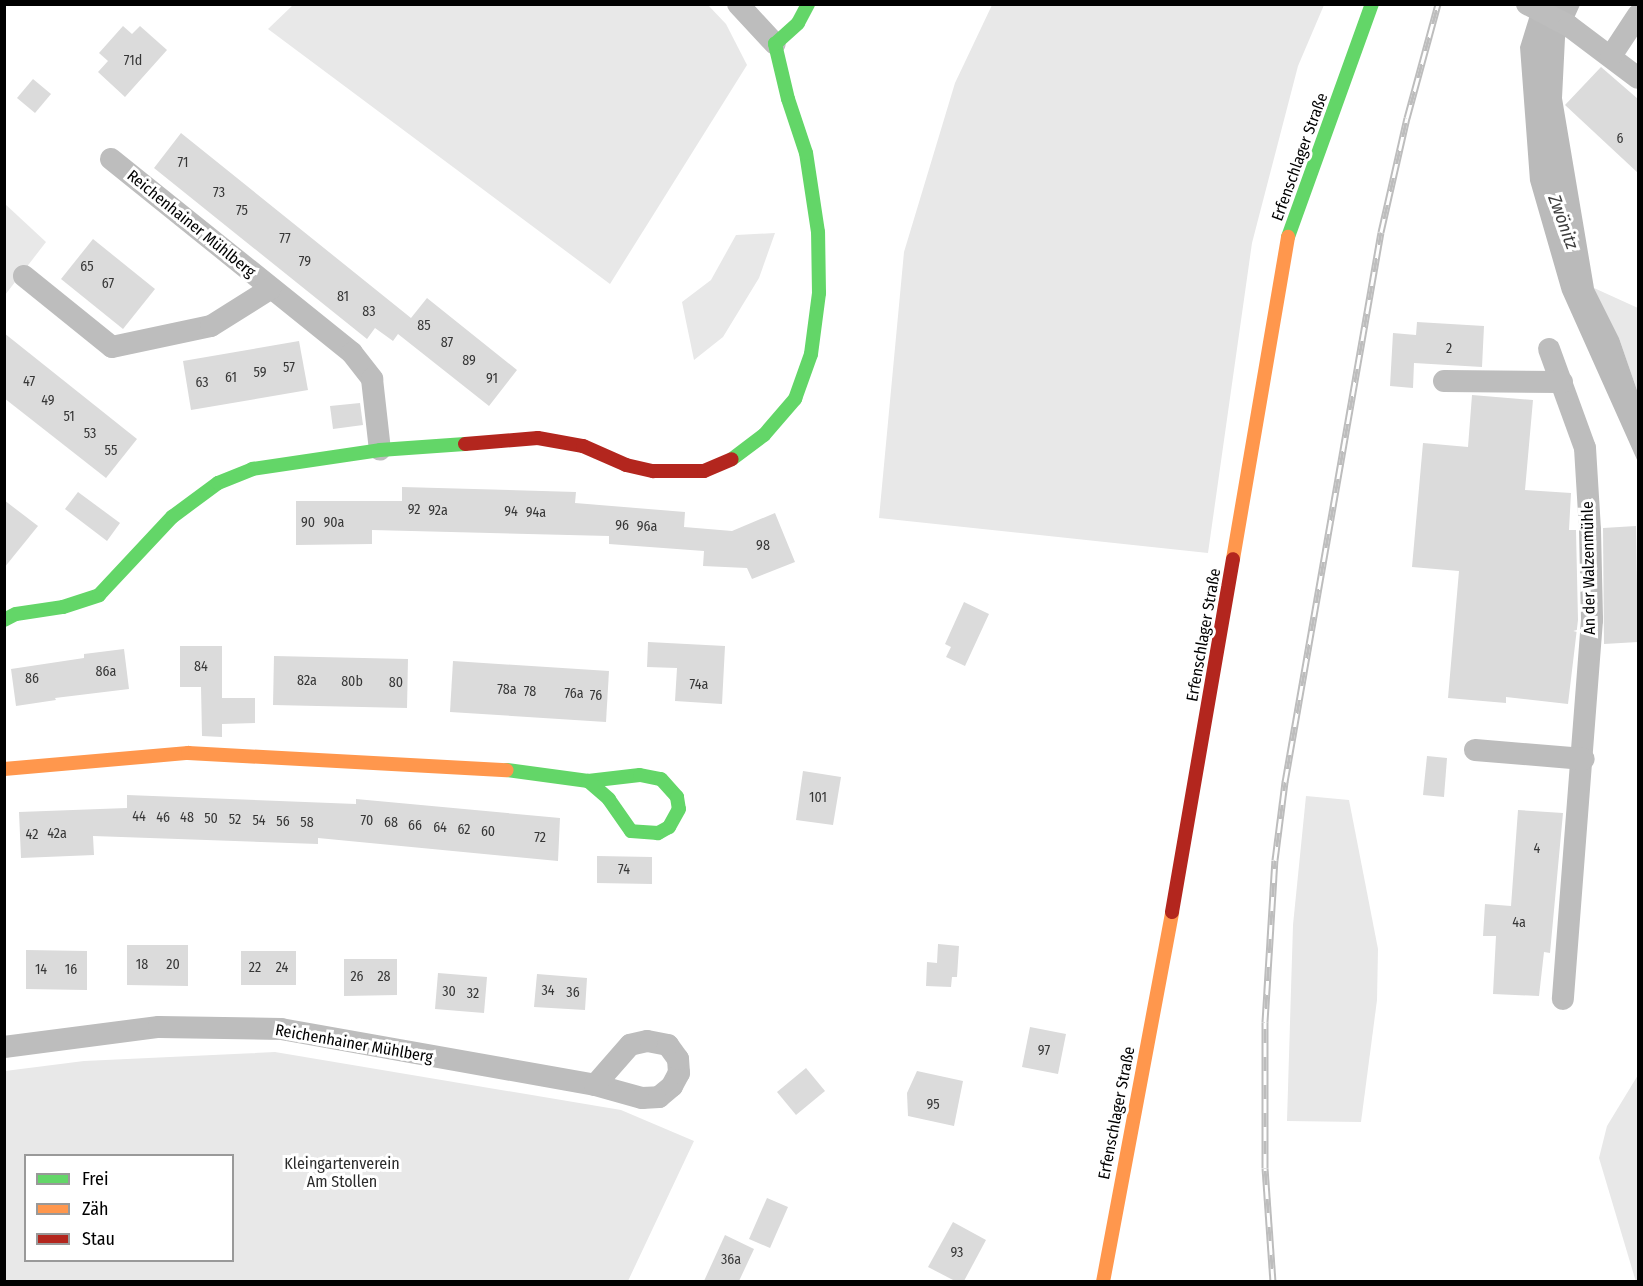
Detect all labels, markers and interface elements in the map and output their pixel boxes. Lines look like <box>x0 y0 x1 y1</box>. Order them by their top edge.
house number: 71d <box>124 53 142 69</box>
street label: Erfenschlager Straße <box>1268 90 1332 224</box>
house number: 6 <box>1617 131 1623 147</box>
house number: 71 <box>178 155 188 171</box>
street label: Reichenhainer Mühlberg <box>123 166 259 282</box>
house number: 73 <box>213 185 225 201</box>
water label: Zwönitz <box>1543 192 1583 252</box>
house number: 75 <box>236 203 248 219</box>
house number: 77 <box>279 231 291 247</box>
house number: 79 <box>299 254 311 270</box>
house number: 65 <box>80 259 94 275</box>
house number: 67 <box>102 276 114 292</box>
house number: 81 <box>337 289 349 305</box>
house number: 83 <box>362 304 376 320</box>
house number: 85 <box>417 318 431 334</box>
house number: 87 <box>441 335 453 351</box>
house number: 2 <box>1446 341 1452 357</box>
house number: 89 <box>462 353 476 369</box>
house number: 57 <box>283 360 295 376</box>
house number: 59 <box>253 365 267 381</box>
house number: 61 <box>225 370 237 386</box>
house number: 91 <box>486 371 498 387</box>
house number: 47 <box>23 374 35 390</box>
house number: 63 <box>195 375 209 391</box>
house number: 49 <box>41 393 55 409</box>
house number: 51 <box>63 409 75 425</box>
house number: 53 <box>84 426 96 442</box>
house number: 55 <box>105 443 117 459</box>
street label: An der Walzenmühle <box>1578 501 1600 635</box>
house number: 92 <box>408 502 420 518</box>
house number: 92a <box>428 503 448 519</box>
house number: 94 <box>504 504 518 520</box>
house number: 94a <box>526 505 546 521</box>
house number: 90 <box>301 515 315 531</box>
house number: 90a <box>324 515 344 531</box>
house number: 96 <box>615 518 629 534</box>
house number: 96a <box>637 519 657 535</box>
house number: 98 <box>756 538 770 554</box>
street label: Erfenschlager Straße <box>1183 567 1225 703</box>
house number: 84 <box>194 659 208 675</box>
house number: 86a <box>96 664 116 680</box>
house number: 86 <box>25 671 39 687</box>
house number: 82a <box>297 673 317 689</box>
house number: 80b <box>341 674 363 690</box>
house number: 80 <box>389 675 403 691</box>
house number: 74a <box>690 677 708 693</box>
house number: 78a <box>497 682 517 698</box>
house number: 78 <box>524 684 536 700</box>
house number: 76a <box>564 686 584 702</box>
house number: 76 <box>590 688 602 704</box>
house number: 101 <box>809 790 827 806</box>
house number: 44 <box>132 809 146 825</box>
house number: 46 <box>156 810 170 826</box>
house number: 48 <box>180 810 194 826</box>
house number: 50 <box>204 811 218 827</box>
house number: 52 <box>229 812 241 828</box>
house number: 54 <box>252 813 266 829</box>
house number: 70 <box>361 813 373 829</box>
house number: 56 <box>276 814 290 830</box>
house number: 58 <box>300 815 314 831</box>
house number: 68 <box>384 815 398 831</box>
house number: 66 <box>408 818 422 834</box>
house number: 64 <box>433 820 447 836</box>
house number: 62 <box>458 822 470 838</box>
house number: 60 <box>481 824 495 840</box>
house number: 42a <box>47 826 67 842</box>
house number: 42 <box>26 827 38 843</box>
house number: 72 <box>534 830 546 846</box>
house number: 4 <box>1534 841 1540 857</box>
house number: 74 <box>618 862 630 878</box>
house number: 4a <box>1512 915 1526 931</box>
house number: 18 <box>136 957 148 973</box>
house number: 20 <box>166 957 180 973</box>
house number: 22 <box>249 960 261 976</box>
house number: 24 <box>276 960 288 976</box>
house number: 14 <box>35 962 47 978</box>
house number: 16 <box>65 962 77 978</box>
house number: 26 <box>350 969 364 985</box>
house number: 28 <box>377 969 391 985</box>
house number: 34 <box>541 983 555 999</box>
house number: 30 <box>442 984 456 1000</box>
house number: 36 <box>566 985 580 1001</box>
house number: 32 <box>467 986 479 1002</box>
street label: Reichenhainer Mühlberg <box>274 1021 434 1067</box>
house number: 97 <box>1038 1043 1050 1059</box>
street label: Erfenschlager Straße <box>1095 1045 1139 1181</box>
house number: 95 <box>926 1097 940 1113</box>
legend <box>24 1154 234 1262</box>
park label: Kleingartenverein Am Stollen <box>284 1154 400 1192</box>
text: Frei <box>82 1168 108 1190</box>
text: Zäh <box>82 1198 109 1220</box>
text: Stau <box>82 1228 115 1250</box>
house number: 93 <box>951 1245 963 1261</box>
house number: 36a <box>721 1252 741 1268</box>

